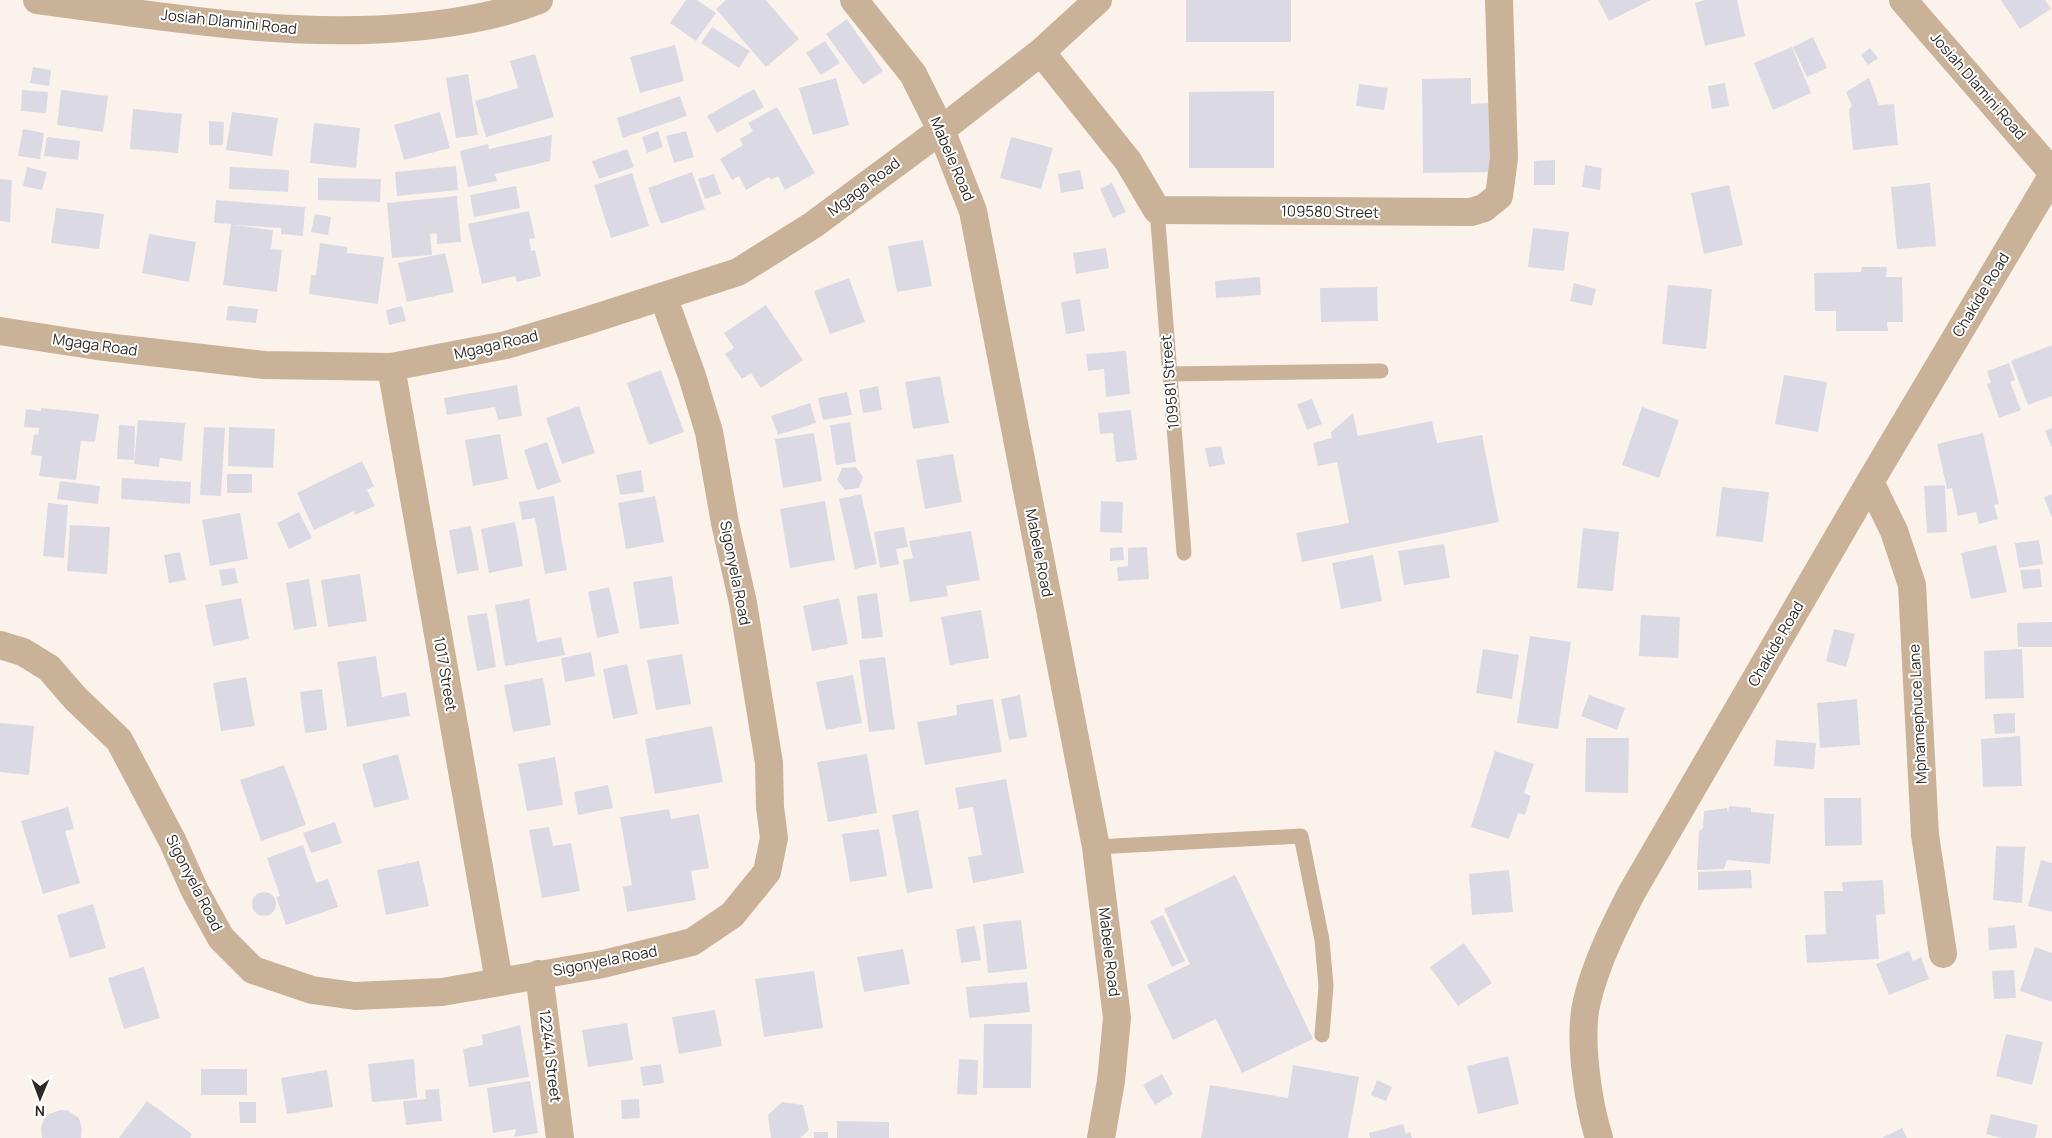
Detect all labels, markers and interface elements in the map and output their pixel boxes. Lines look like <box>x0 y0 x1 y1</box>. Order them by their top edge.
street label: Josiah Dlamini Road <box>160 4 298 39</box>
street label: Josiah Dlamini Road <box>1926 27 2031 144</box>
street label: Mabele Road <box>925 114 980 204</box>
street label: Mgaga Road <box>823 152 904 221</box>
street label: 109580 Street <box>1281 200 1379 223</box>
street label: Chakide Road <box>1947 249 2014 341</box>
street label: Mgaga Road <box>452 325 540 364</box>
street label: Mgaga Road <box>51 328 139 361</box>
street label: 109581 Street <box>1155 334 1184 430</box>
street label: Mabele Road <box>1021 507 1058 599</box>
street label: Sigonyela Road <box>715 519 756 627</box>
street label: Chakide Road <box>1743 597 1808 690</box>
street label: 1017 Street <box>429 635 462 713</box>
street label: Mphamephuce Lane <box>1903 643 1932 785</box>
street label: Sigonyela Road <box>161 831 228 935</box>
street label: Mabele Road <box>1094 906 1125 998</box>
street label: Sigonyela Road <box>551 940 659 981</box>
street label: 122441 Street <box>534 1008 567 1104</box>
north arrow <box>15 1073 65 1123</box>
text: N <box>35 1102 45 1121</box>

